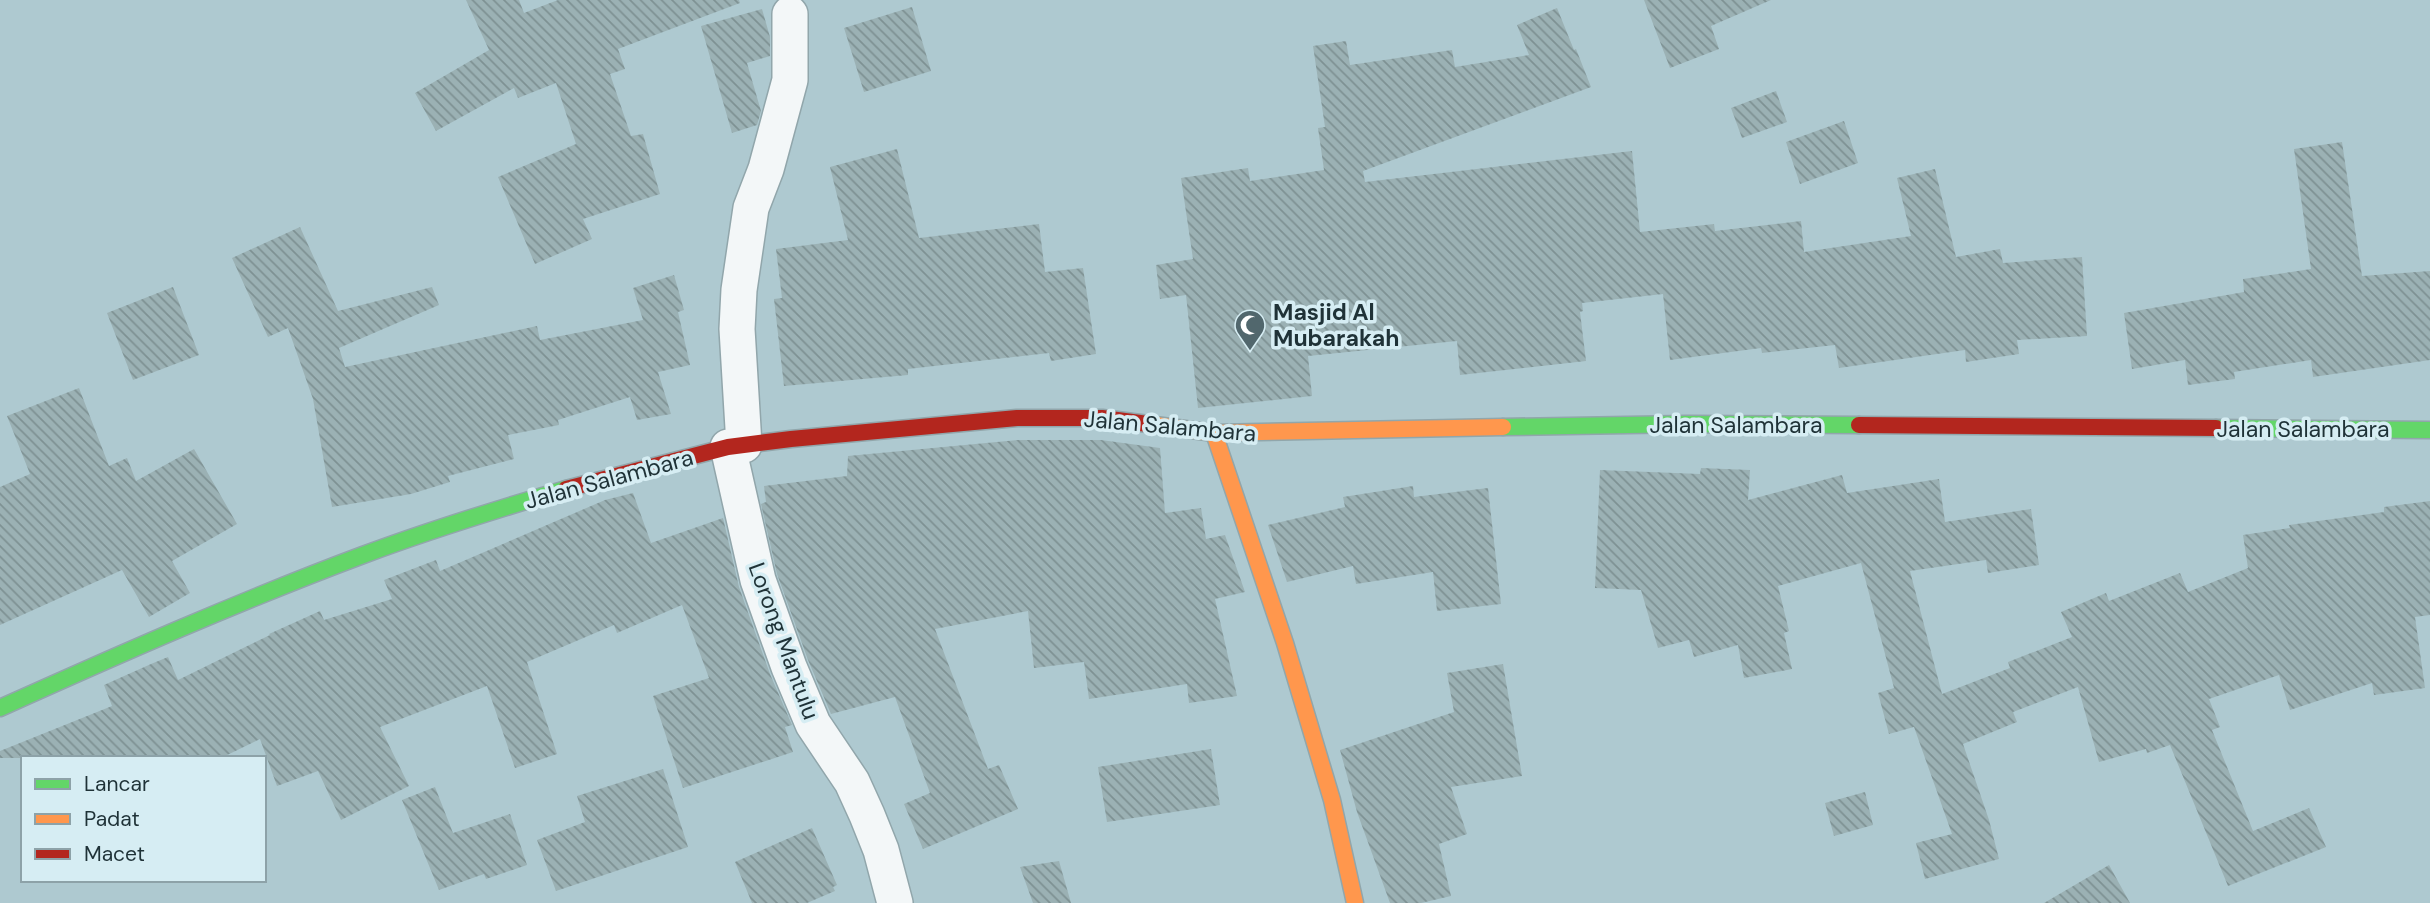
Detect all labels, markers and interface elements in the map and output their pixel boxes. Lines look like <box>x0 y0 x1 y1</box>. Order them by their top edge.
place label: Masjid Al Mubarakah <box>1273 297 1400 353</box>
mosque icon: Masjid Al Mubarakah <box>1233 308 1267 352</box>
street label: Jalan Salambara <box>1083 404 1257 448</box>
street label: Jalan Salambara <box>1650 410 1822 440</box>
street label: Jalan Salambara <box>2217 414 2389 444</box>
street label: Jalan Salambara <box>522 442 696 516</box>
street label: Lorong Mantulu <box>742 558 826 724</box>
legend <box>21 756 266 882</box>
text: Lancar <box>84 770 150 798</box>
text: Padat <box>84 805 140 833</box>
text: Macet <box>84 840 145 868</box>

